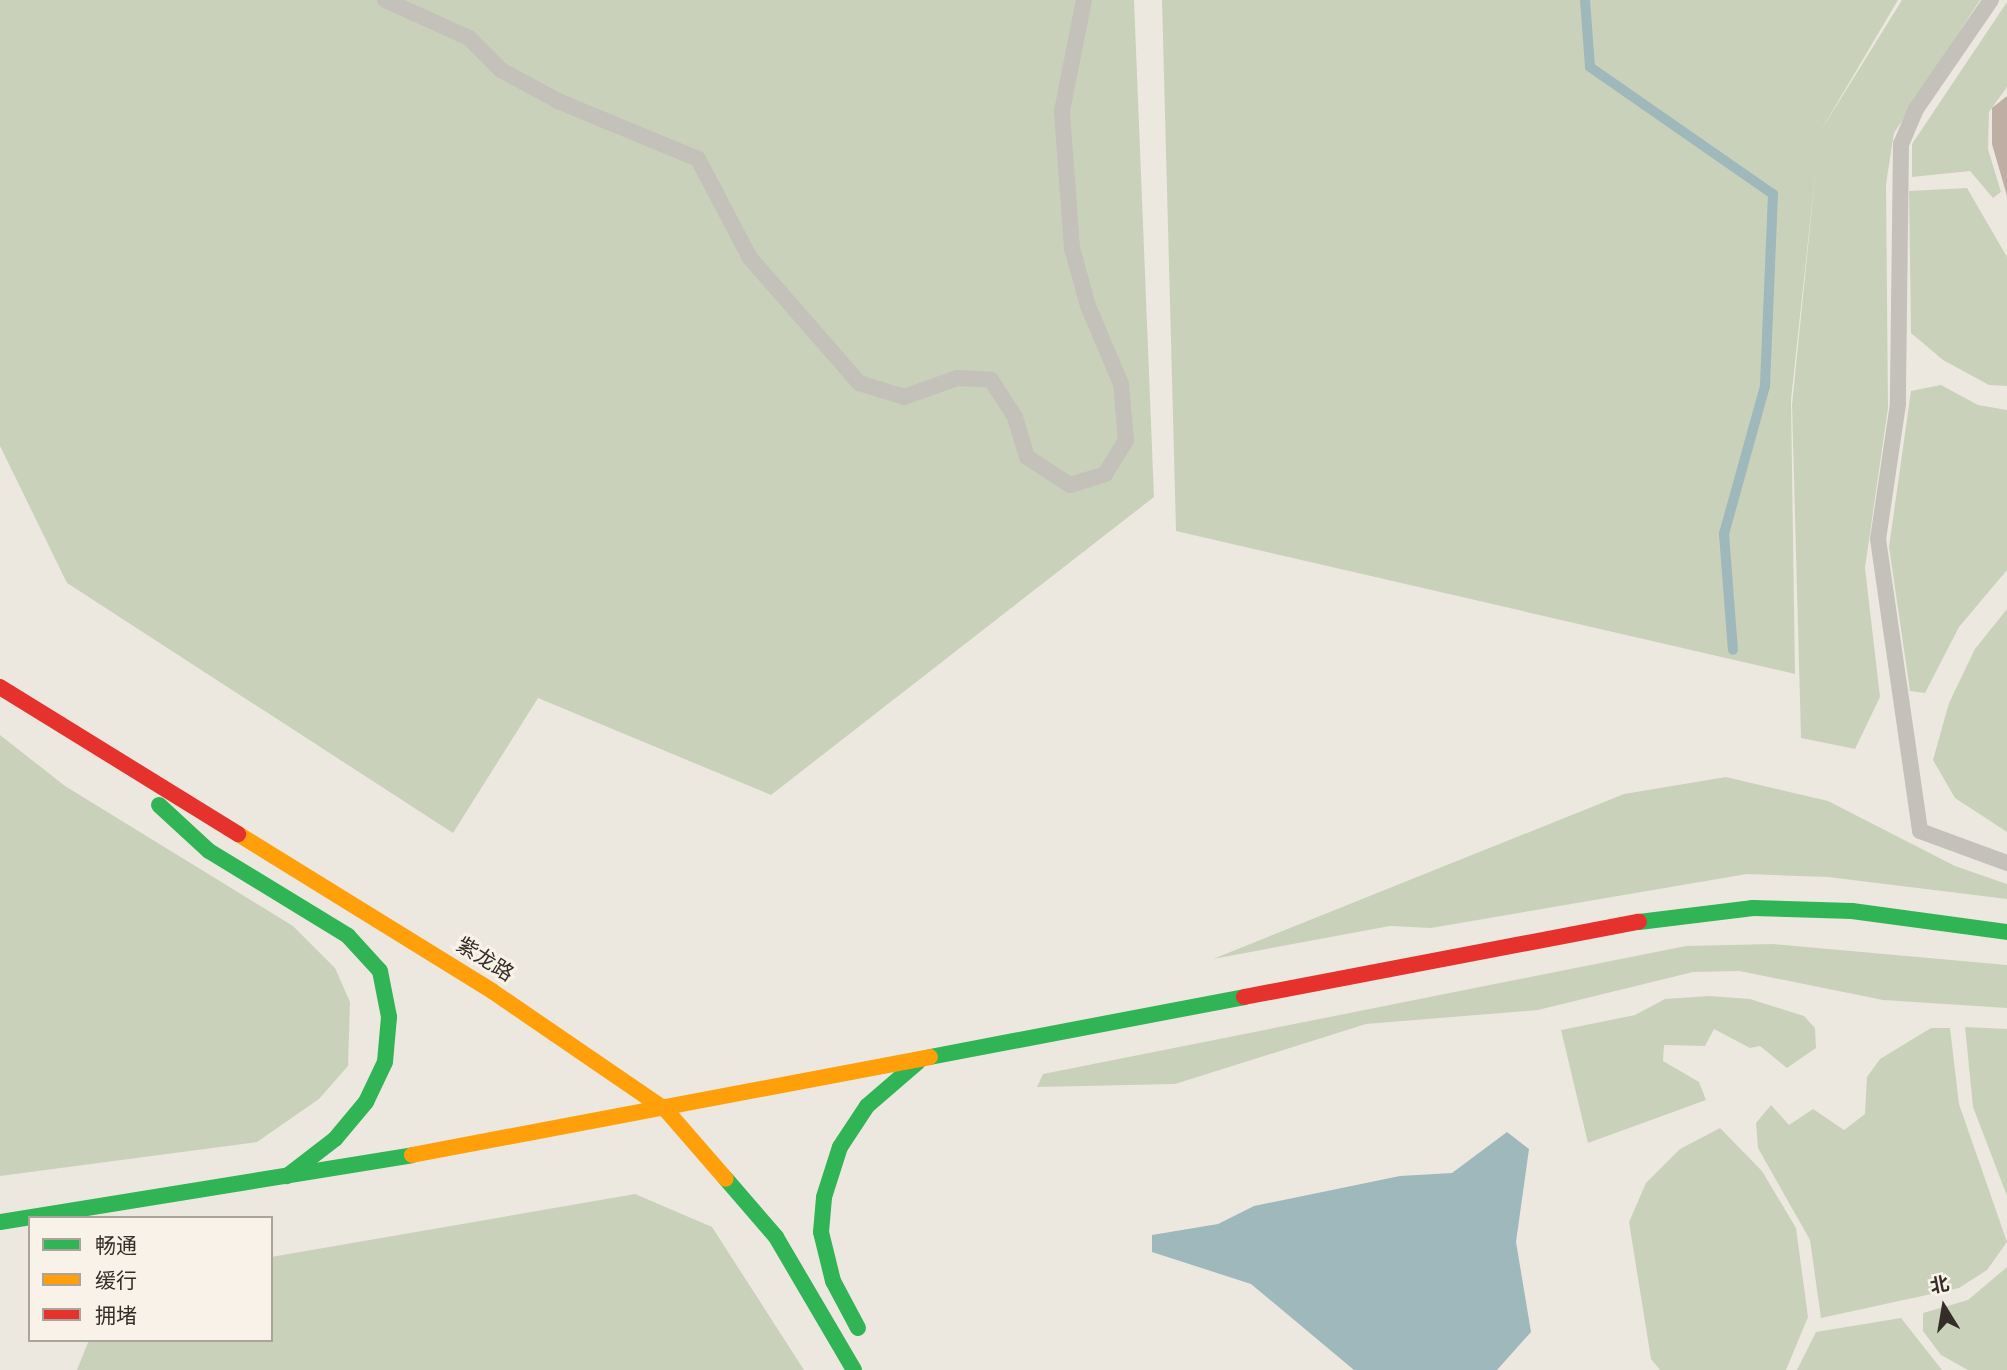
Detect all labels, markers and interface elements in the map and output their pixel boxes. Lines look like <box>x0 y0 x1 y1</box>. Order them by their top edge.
street label: 紫龙路 <box>451 934 517 988</box>
legend <box>28 1216 273 1342</box>
text: 畅通 <box>95 1234 137 1261</box>
text: 缓行 <box>95 1269 137 1296</box>
north arrow <box>1909 1272 1979 1342</box>
text: 北 <box>1928 1273 1952 1300</box>
text: 拥堵 <box>95 1304 137 1331</box>

